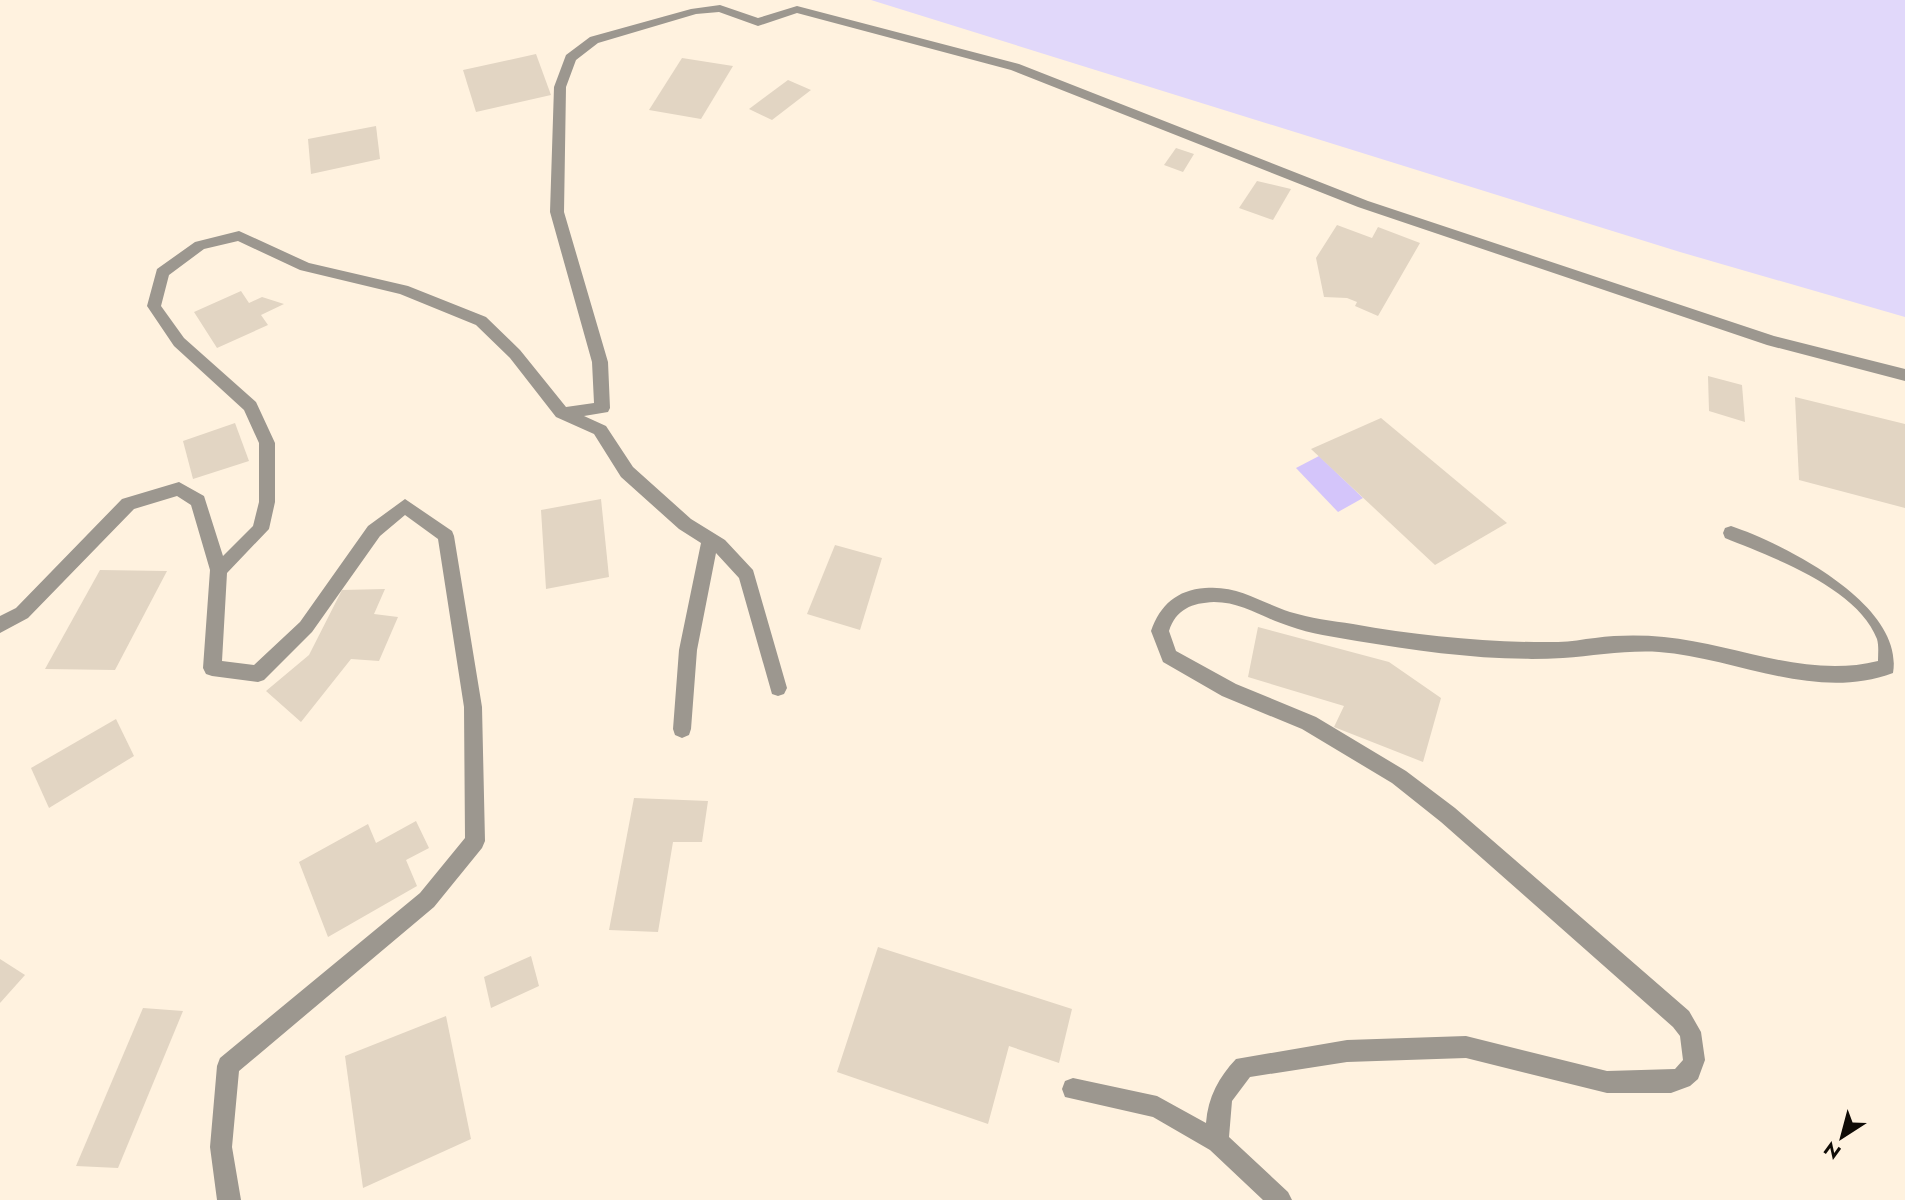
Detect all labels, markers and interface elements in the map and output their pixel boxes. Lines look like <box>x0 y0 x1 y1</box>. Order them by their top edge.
north arrow <box>1807 1102 1877 1172</box>
text: N <box>1818 1135 1846 1166</box>

